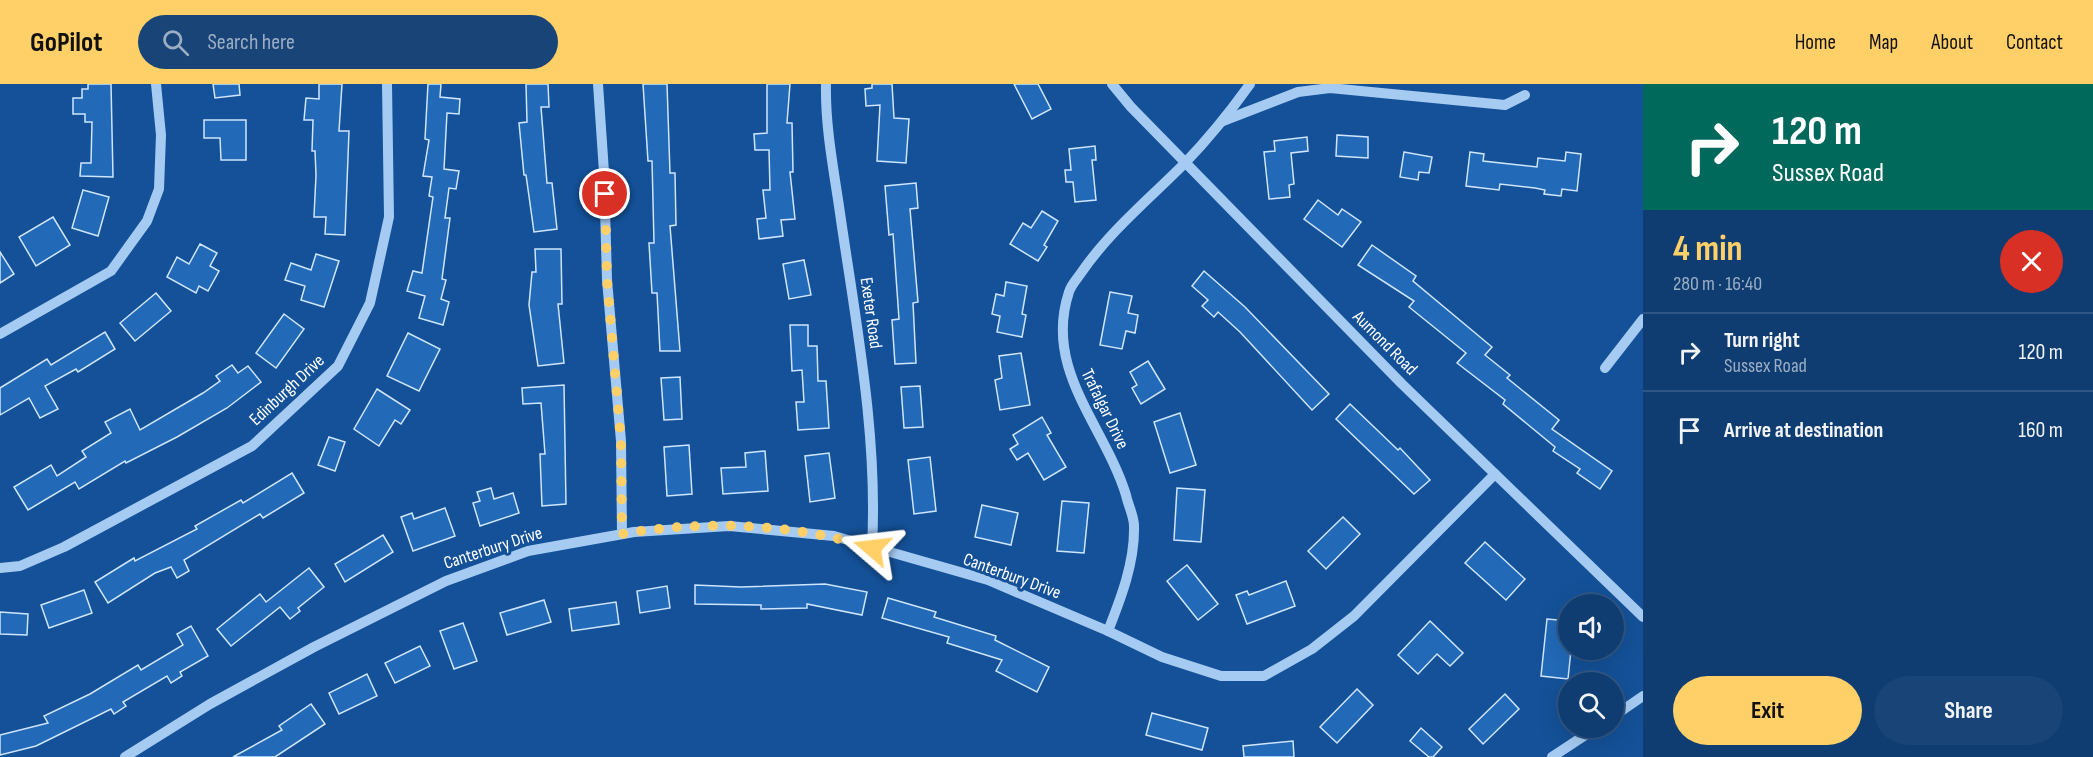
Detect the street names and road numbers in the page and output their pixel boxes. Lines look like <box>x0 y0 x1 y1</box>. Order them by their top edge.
street label: Exeter Road <box>856 276 886 350</box>
street label: Aumond Road <box>1348 306 1422 380</box>
street label: Edinburgh Drive <box>245 350 329 430</box>
street label: Trafalgar Drive <box>1077 366 1133 452</box>
street label: Canterbury Drive <box>441 522 545 574</box>
street label: Canterbury Drive <box>960 549 1064 603</box>

